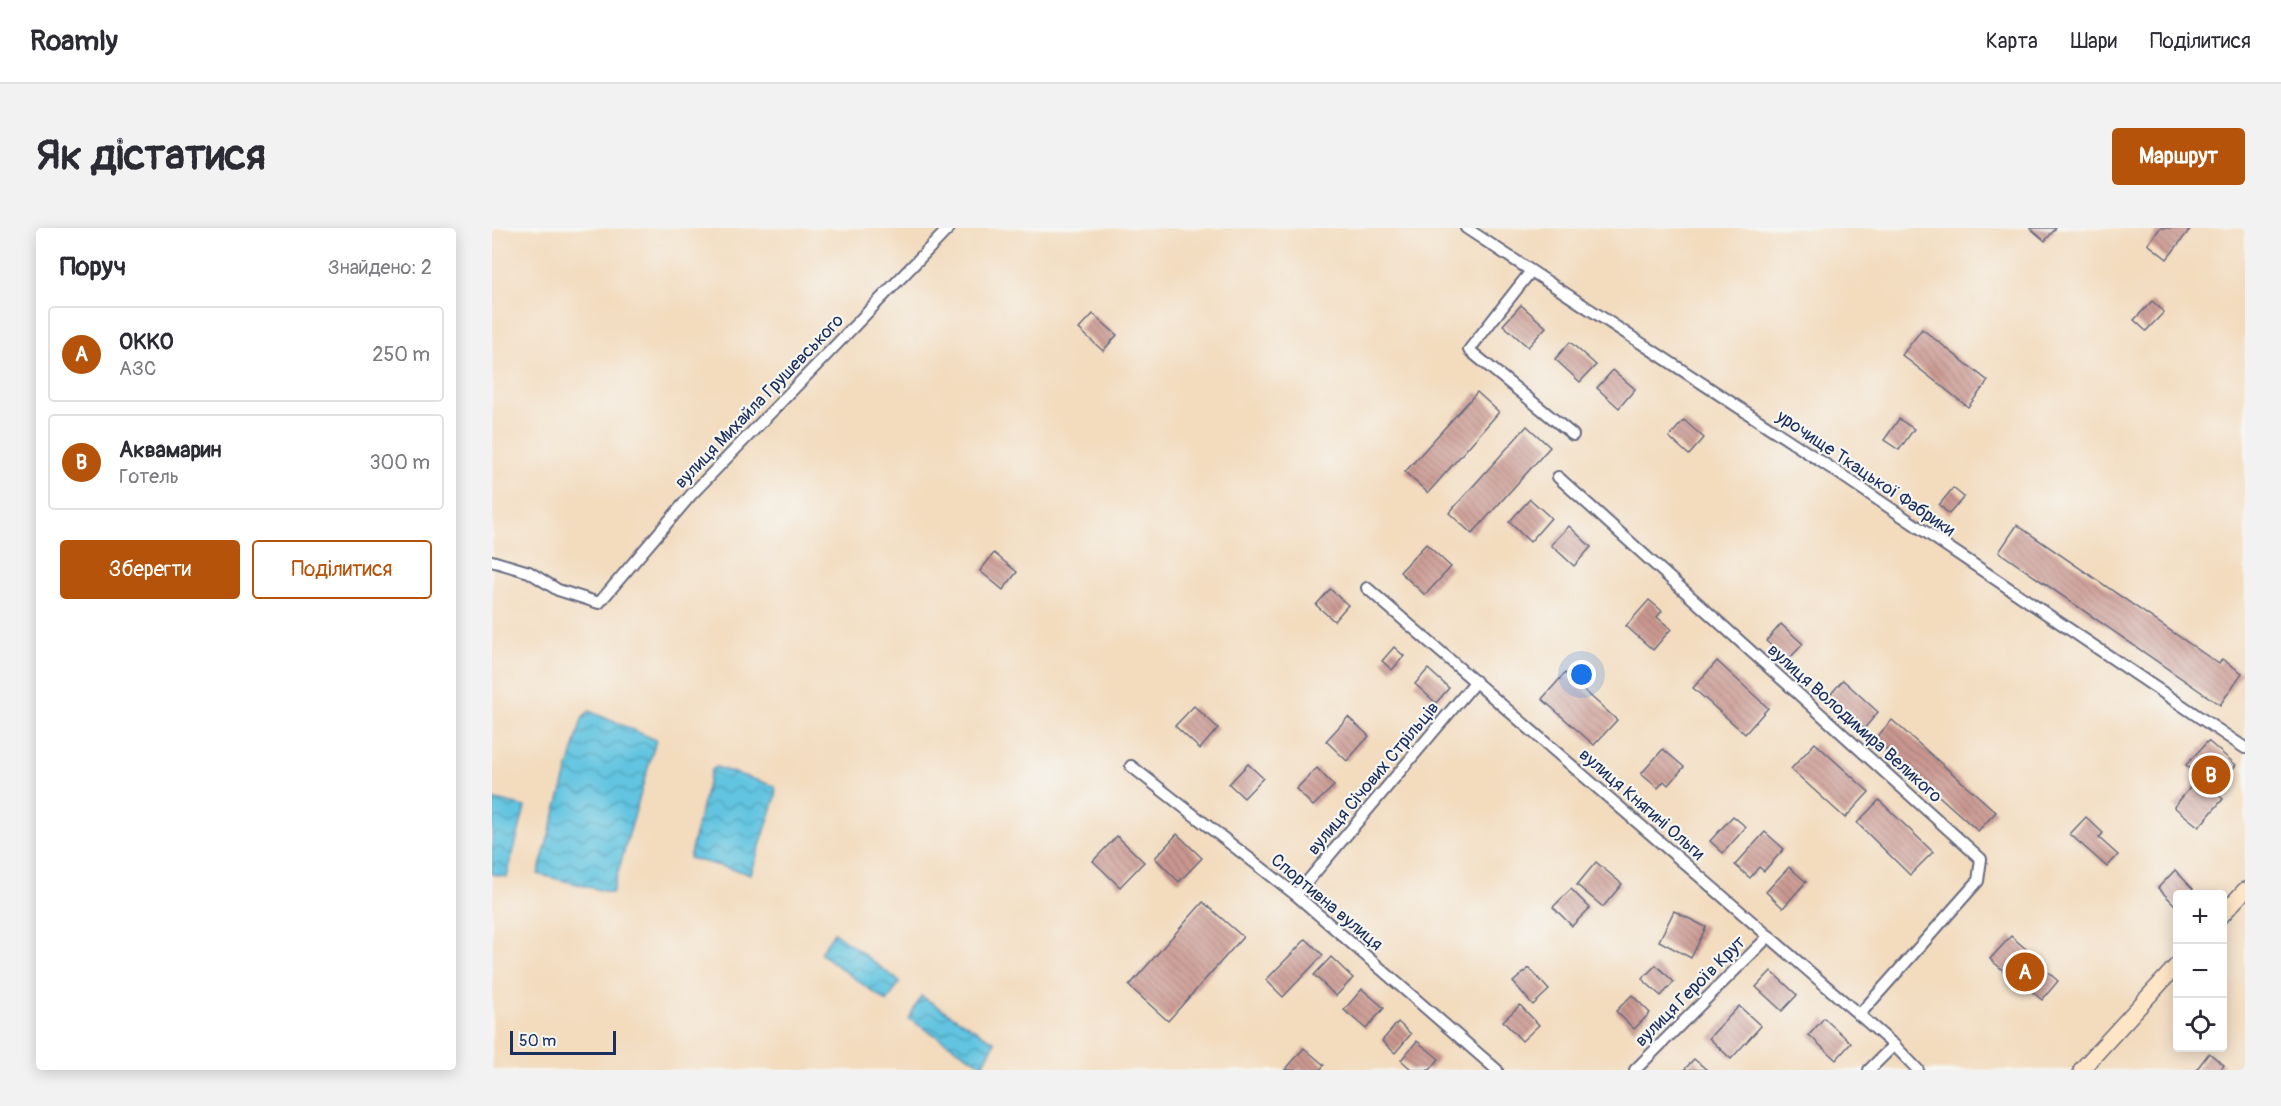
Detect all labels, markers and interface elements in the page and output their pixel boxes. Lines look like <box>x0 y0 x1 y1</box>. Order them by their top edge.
text: Roamly <box>30 24 118 59</box>
text: Карта <box>1986 28 2038 55</box>
text: Шари <box>2071 28 2117 55</box>
text: Поділитися <box>2150 28 2251 55</box>
button: Маршрут <box>2112 128 2245 185</box>
text: Як дістатися <box>36 130 266 182</box>
text: Поруч <box>60 251 126 283</box>
text: Знайдено: 2 <box>328 255 432 280</box>
street label: вулиця Михайла Грушевського <box>670 309 849 493</box>
text: OKKO <box>119 328 173 356</box>
text: A <box>75 342 88 367</box>
text: 250 m <box>372 342 430 367</box>
text: АЗС <box>119 356 156 381</box>
street label: урочище Ткацької Фабрики <box>1771 404 1959 542</box>
text: Аквамарин <box>119 436 222 464</box>
text: B <box>76 450 87 475</box>
text: 300 m <box>369 450 430 475</box>
text: Готель <box>119 464 179 489</box>
button: Зберегти <box>60 540 240 599</box>
button: Поділитися <box>252 540 432 599</box>
street label: вулиця Володимира Великого <box>1762 639 1947 808</box>
your location <box>1567 660 1596 689</box>
street label: вулиця Січових Стрільців <box>1302 697 1444 860</box>
street label: вулиця Княгині Ольги <box>1574 744 1709 865</box>
pin: B <box>2192 752 2230 798</box>
street label: Спортивна вулиця <box>1266 849 1387 956</box>
map controls <box>2173 890 2227 1052</box>
button: + <box>2173 890 2227 944</box>
street label: вулиця Героїв Крут <box>1630 931 1751 1052</box>
button: − <box>2173 944 2227 998</box>
pin: A <box>2006 950 2044 994</box>
button: locate <box>2173 998 2227 1052</box>
scale bar <box>510 1028 616 1056</box>
text: 50 m <box>519 1031 556 1051</box>

